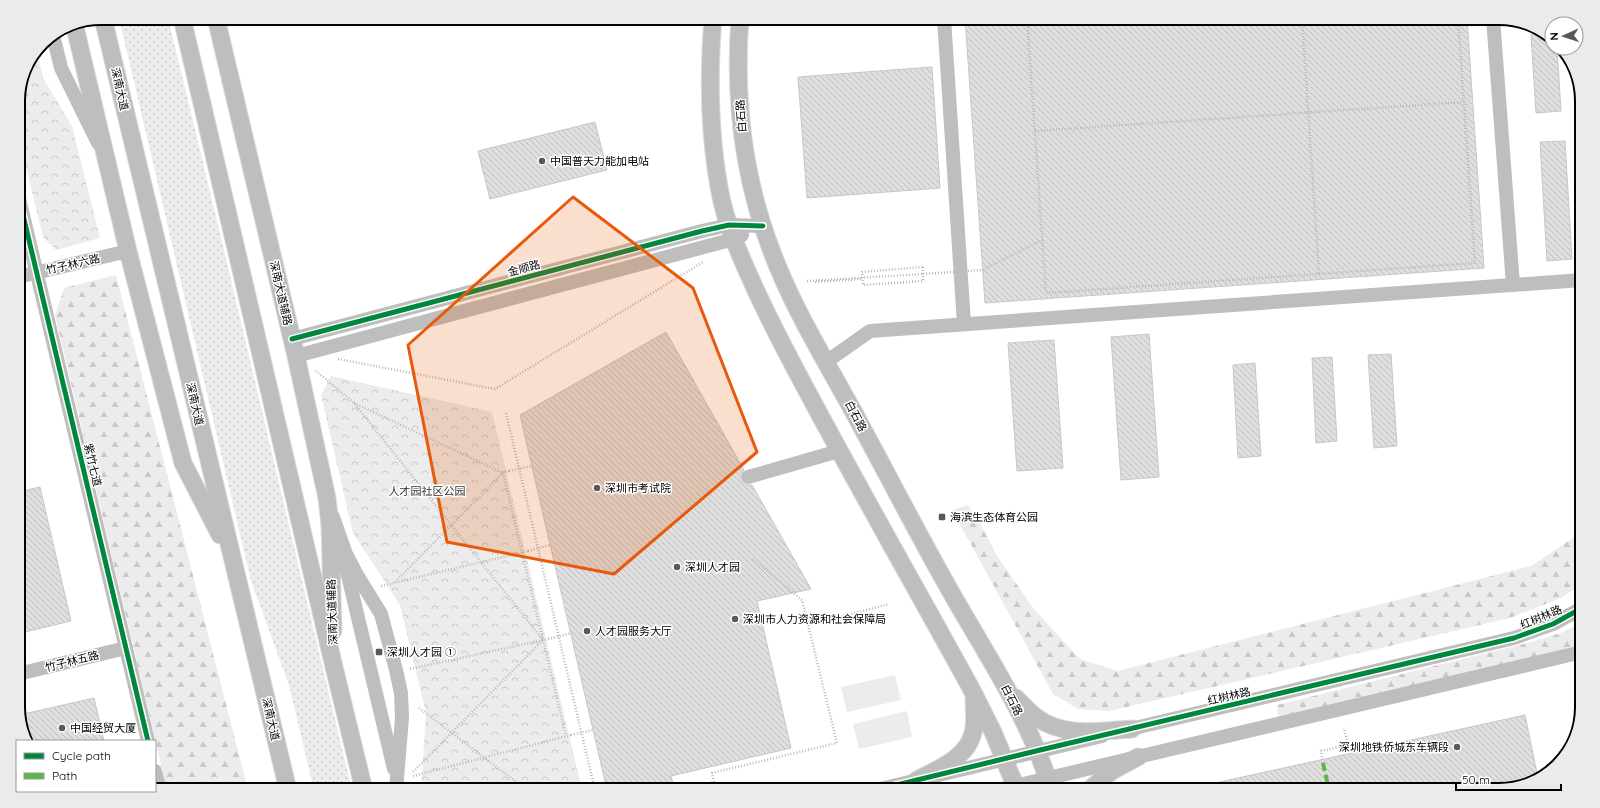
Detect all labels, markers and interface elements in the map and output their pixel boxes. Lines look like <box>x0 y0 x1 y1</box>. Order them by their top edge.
north arrow <box>1544 16 1584 56</box>
text: N <box>1547 32 1561 41</box>
street label: 深南大道 <box>108 66 132 112</box>
street label: 白石路 <box>733 99 749 133</box>
place label: 中国普天力能加电站 <box>550 154 649 168</box>
marker: 中国普天力能加电站 <box>537 156 547 166</box>
street label: 竹子林六路 <box>45 251 101 277</box>
street label: 金顺路 <box>506 257 542 279</box>
street label: 深南大道辅路 <box>267 259 295 327</box>
street label: 深南大道 <box>183 381 207 427</box>
street label: 白石路 <box>842 398 870 434</box>
street label: 紫竹七道 <box>81 442 105 488</box>
place label: 深圳市考试院 <box>605 481 671 495</box>
marker: 深圳市考试院 <box>592 483 602 493</box>
park label: 人才园社区公园 <box>389 484 466 498</box>
place label: 海滨生态体育公园 <box>950 510 1038 524</box>
marker: 海滨生态体育公园 <box>937 512 947 522</box>
place label: 深圳人才园 <box>685 560 740 574</box>
marker: 深圳人才园 <box>672 562 682 572</box>
street label: 深南大道辅路 <box>324 579 340 645</box>
street label: 红树林路 <box>1518 602 1564 632</box>
place label: 深圳市人力资源和社会保障局 <box>743 612 886 626</box>
marker: 深圳市人力资源和社会保障局 <box>730 614 740 624</box>
place label: 人才园服务大厅 <box>595 624 672 638</box>
marker: 人才园服务大厅 <box>582 626 592 636</box>
place label: 深圳人才园 ① <box>387 645 456 659</box>
marker: 深圳人才园 ① <box>374 647 384 657</box>
street label: 竹子林五路 <box>44 648 100 674</box>
street label: 白石路 <box>998 682 1026 718</box>
street label: 红树林路 <box>1206 684 1252 708</box>
street label: 深南大道 <box>259 696 283 742</box>
place label: 中国经贸大厦 <box>70 721 136 735</box>
marker: 中国经贸大厦 <box>57 723 67 733</box>
legend <box>16 740 156 792</box>
place label: 深圳地铁侨城东车辆段 <box>1339 740 1449 754</box>
marker: 深圳地铁侨城东车辆段 <box>1452 742 1462 752</box>
text: Cycle path <box>52 748 111 763</box>
scale bar <box>1456 766 1561 792</box>
text: Path <box>52 768 77 783</box>
text: 50 m <box>1462 772 1490 787</box>

